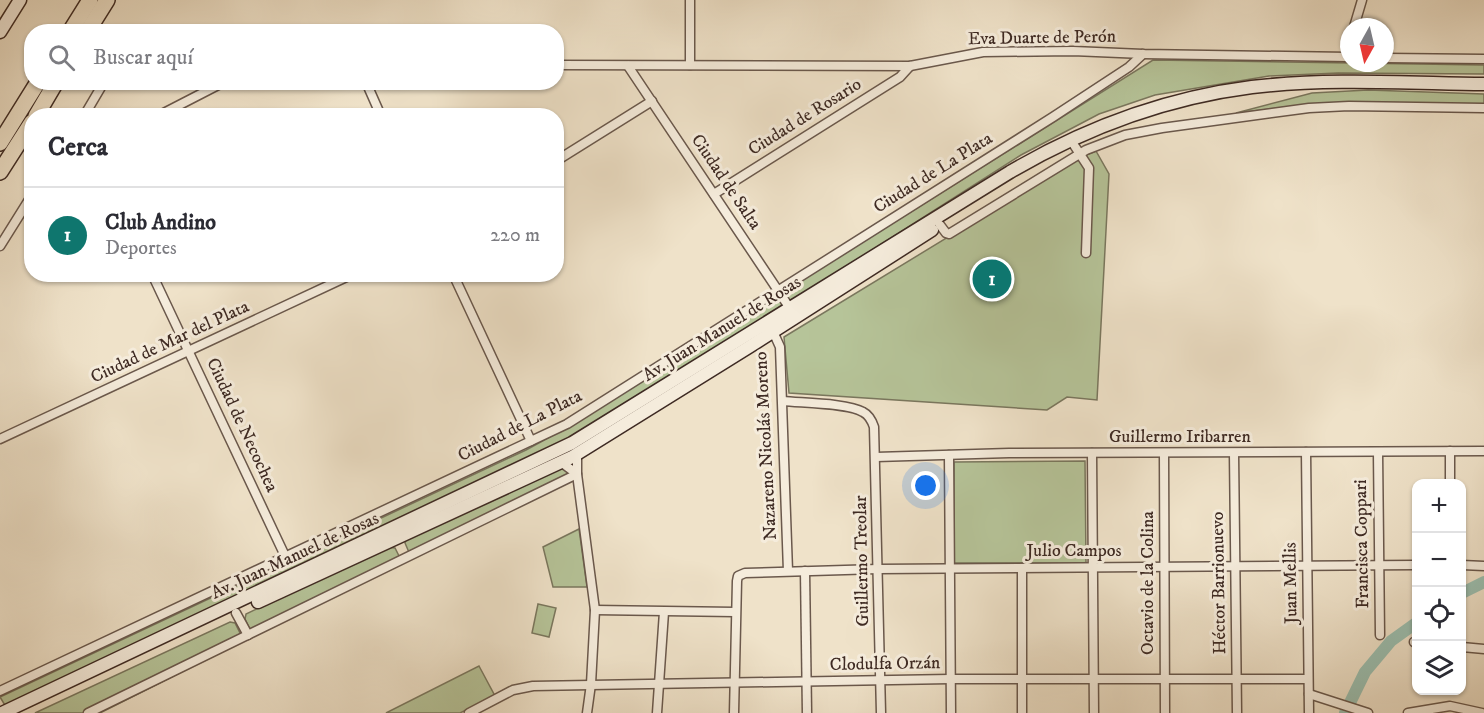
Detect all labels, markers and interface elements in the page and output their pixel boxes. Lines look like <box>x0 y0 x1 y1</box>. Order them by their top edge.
north arrow <box>1340 18 1394 72</box>
search box <box>24 24 564 90</box>
street label: Eva Duarte de Perón <box>968 26 1117 50</box>
icon: search <box>45 41 78 74</box>
text: Buscar aquí <box>93 44 193 71</box>
street label: Ciudad de Rosario <box>744 73 866 161</box>
street label: Ciudad de La Plata <box>869 127 997 218</box>
street label: Ciudad de Salta <box>686 130 766 234</box>
text: Cerca <box>48 131 108 164</box>
text: Club Andino <box>105 209 216 236</box>
text: 1 <box>64 223 71 248</box>
text: 220 m <box>490 223 540 248</box>
text: Deportes <box>105 236 177 261</box>
pin: 1 <box>972 256 1012 302</box>
street label: Av. Juan Manuel de Rosas <box>639 271 805 387</box>
street label: Ciudad de Mar del Plata <box>87 296 253 388</box>
street label: Nazareno Nicolás Moreno <box>750 351 782 541</box>
street label: Ciudad de Necochea <box>201 354 283 496</box>
street label: Ciudad de La Plata <box>454 385 586 467</box>
street label: Guillermo Iribarren <box>1109 426 1252 448</box>
your location <box>911 471 940 500</box>
street label: Francisca Coppari <box>1350 479 1374 609</box>
map controls <box>1412 479 1466 695</box>
button: + <box>1412 479 1466 533</box>
street label: Guillermo Treolar <box>850 495 874 627</box>
street label: Av. Juan Manuel de Rosas <box>208 507 382 605</box>
street label: Octavio de la Colina <box>1137 511 1159 655</box>
street label: Héctor Barrionuevo <box>1207 511 1231 655</box>
button: − <box>1412 533 1466 587</box>
street label: Julio Campos <box>1024 540 1122 562</box>
street label: Juan Mellis <box>1279 542 1303 626</box>
button: locate <box>1412 587 1466 641</box>
button: layers <box>1412 641 1466 695</box>
street label: Clodulfa Orzán <box>829 652 941 676</box>

